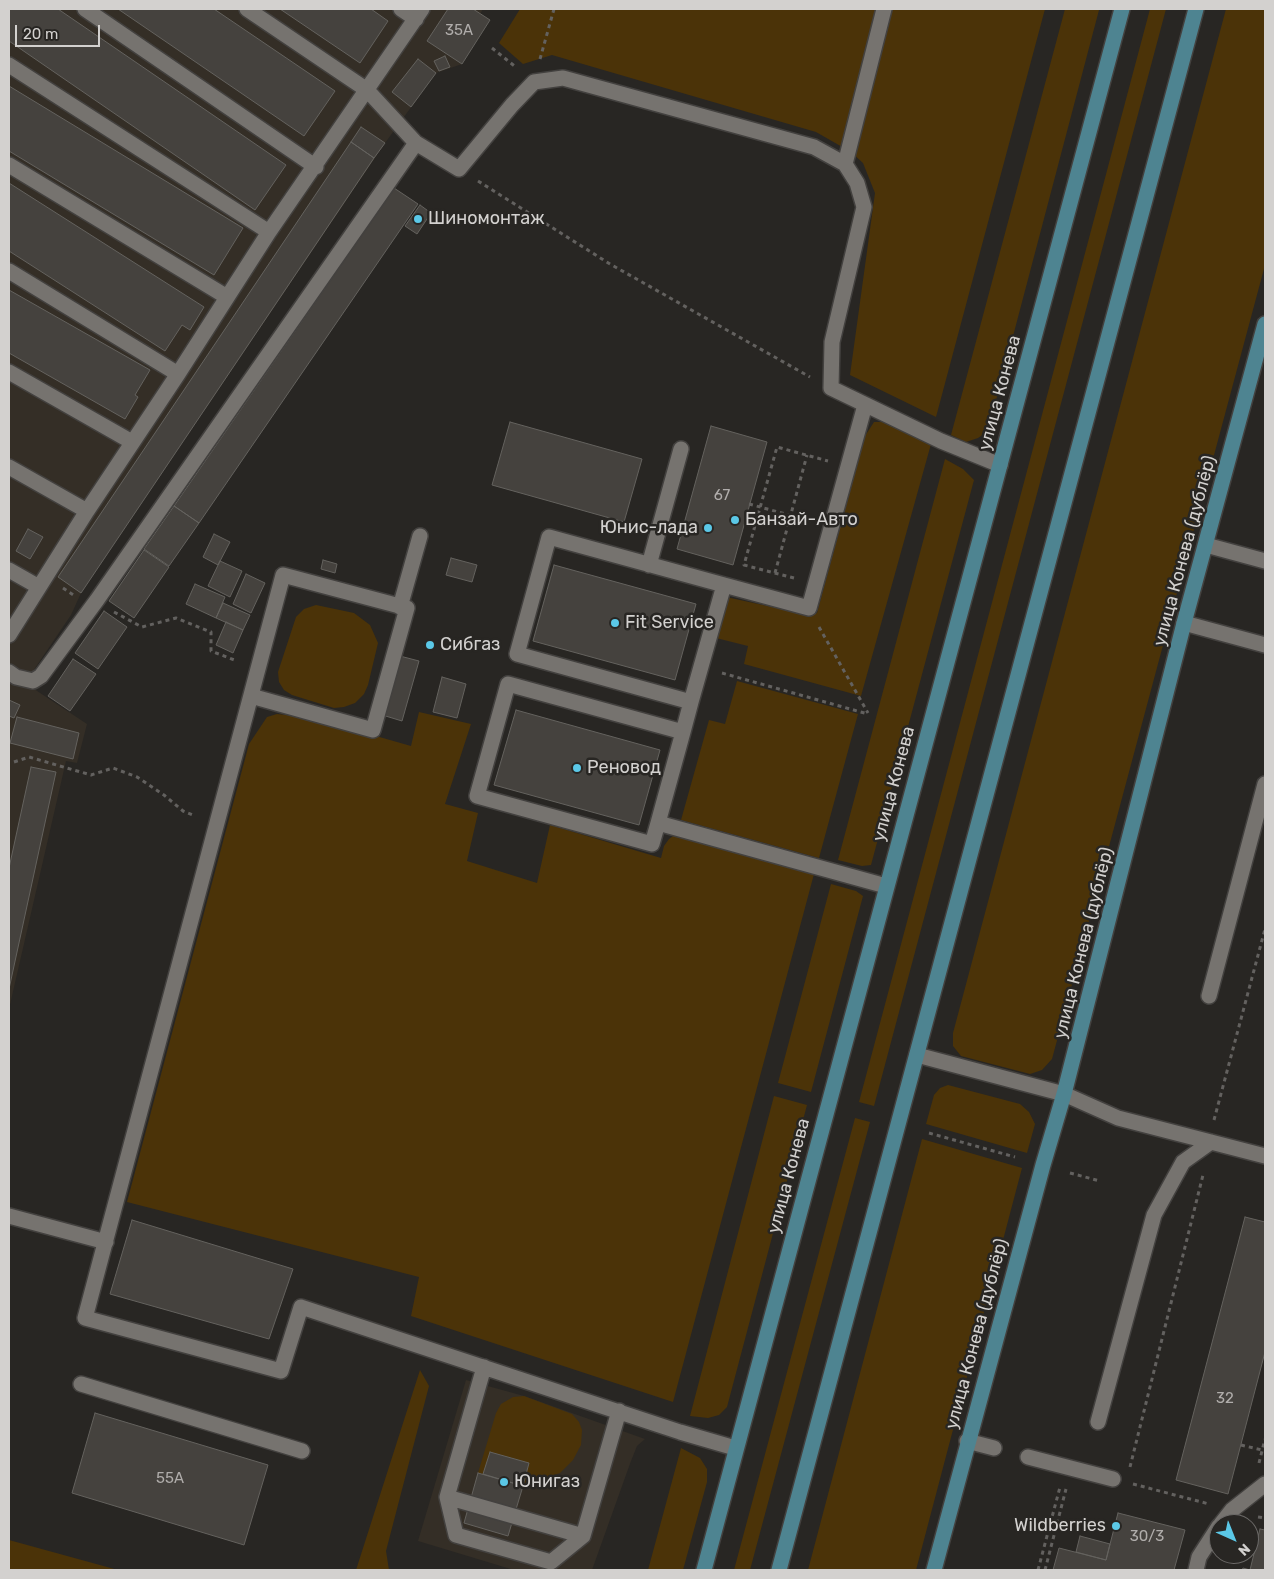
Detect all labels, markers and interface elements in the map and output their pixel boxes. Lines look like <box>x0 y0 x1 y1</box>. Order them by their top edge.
scale bar <box>18 15 102 47</box>
house number: 35А <box>445 22 473 40</box>
text: 20 m <box>23 25 58 43</box>
place label: Шиномонтаж <box>428 208 545 230</box>
marker: Шиномонтаж <box>412 213 424 225</box>
street label: улица Конева <box>974 333 1026 453</box>
street label: улица Конева (дублёр) <box>1149 453 1221 649</box>
house number: 67 <box>714 487 730 505</box>
place label: Банзай-Авто <box>745 509 858 531</box>
marker: Банзай-Авто <box>729 514 741 526</box>
place label: Юнис-лада <box>600 517 698 539</box>
marker: Юнис-лада <box>702 522 714 534</box>
place label: Fit Service <box>625 612 714 634</box>
marker: Fit Service <box>609 617 621 629</box>
place label: Сибгаз <box>440 634 500 656</box>
marker: Сибгаз <box>424 639 436 651</box>
street label: улица Конева <box>868 724 920 844</box>
place label: Реновод <box>587 757 661 779</box>
marker: Реновод <box>571 762 583 774</box>
street label: улица Конева (дублёр) <box>1050 845 1118 1041</box>
street label: улица Конева <box>763 1116 815 1236</box>
street label: улица Конева (дублёр) <box>941 1236 1013 1432</box>
house number: 32 <box>1216 1390 1234 1408</box>
house number: 55А <box>156 1470 184 1488</box>
place label: Юнигаз <box>514 1471 580 1493</box>
marker: Юнигаз <box>498 1476 510 1488</box>
north arrow <box>1209 1514 1259 1564</box>
place label: Wildberries <box>1014 1515 1106 1537</box>
marker: Wildberries <box>1110 1520 1122 1532</box>
house number: 30/3 <box>1130 1528 1164 1546</box>
text: N <box>1235 1540 1254 1559</box>

